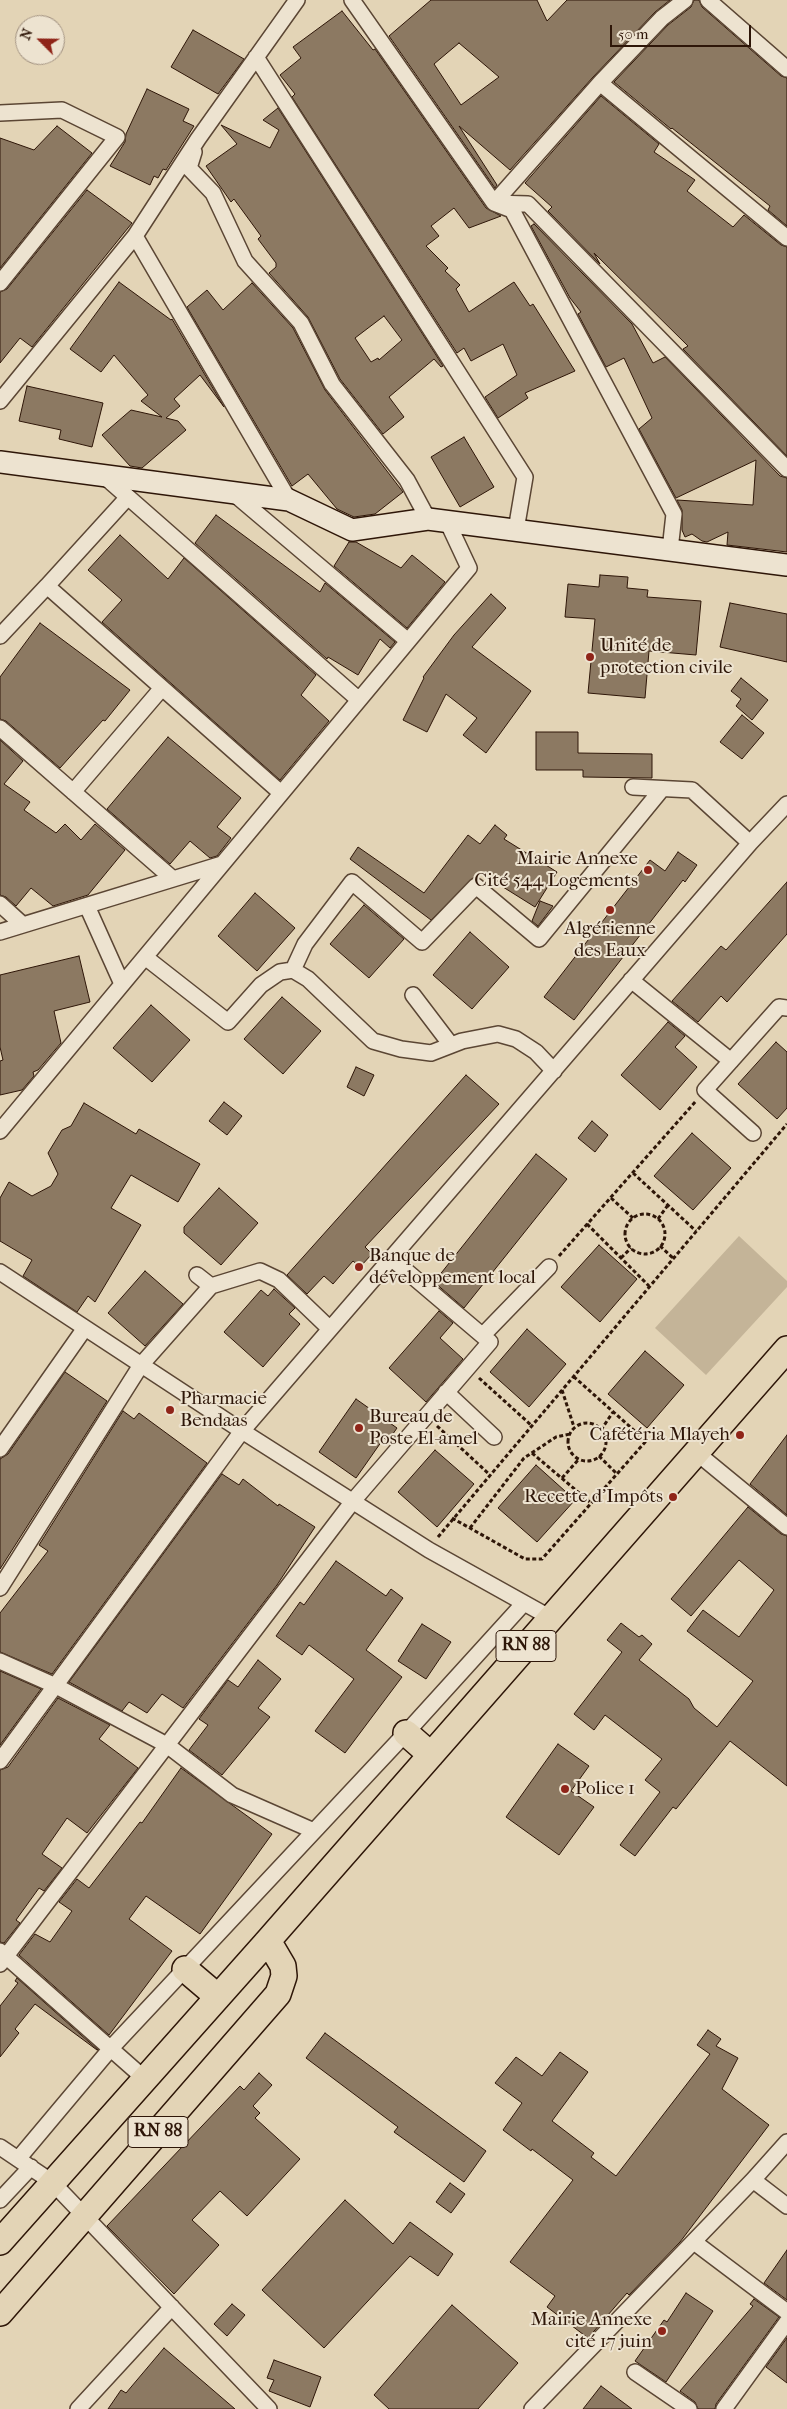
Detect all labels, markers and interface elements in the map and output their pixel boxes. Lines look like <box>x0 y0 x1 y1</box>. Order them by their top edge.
north arrow <box>15 15 65 65</box>
scale bar <box>612 15 753 47</box>
text: 50 m <box>618 25 648 43</box>
text: N <box>17 26 37 43</box>
place label: Unité de protection civile <box>600 635 732 679</box>
marker: Unité de protection civile <box>584 651 596 663</box>
place label: Mairie Annexe Cité 544 Logements <box>474 848 638 892</box>
marker: Mairie Annexe Cité 544 Logements <box>642 864 654 876</box>
marker: Algérienne des Eaux <box>604 904 616 916</box>
place label: Algérienne des Eaux <box>564 918 656 962</box>
place label: Banque de développement local <box>369 1245 536 1289</box>
marker: Banque de développement local <box>353 1261 365 1273</box>
place label: Pharmacie Bendaas <box>180 1388 267 1432</box>
marker: Pharmacie Bendaas <box>164 1404 176 1416</box>
place label: Bureau de Poste El-amel <box>369 1406 478 1450</box>
marker: Bureau de Poste El-amel <box>353 1422 365 1434</box>
place label: Cafétéria Mlayeh <box>590 1424 730 1446</box>
marker: Cafétéria Mlayeh <box>734 1429 746 1441</box>
place label: Recette d'Impôts <box>524 1486 663 1508</box>
marker: Recette d'Impôts <box>667 1491 679 1503</box>
road number: RN 88 <box>496 1630 556 1662</box>
place label: Police 1 <box>575 1778 635 1800</box>
marker: Police 1 <box>559 1783 571 1795</box>
road number: RN 88 <box>128 2116 188 2148</box>
place label: Mairie Annexe cité 17 juin <box>531 2309 652 2353</box>
marker: Mairie Annexe cité 17 juin <box>656 2325 668 2337</box>

